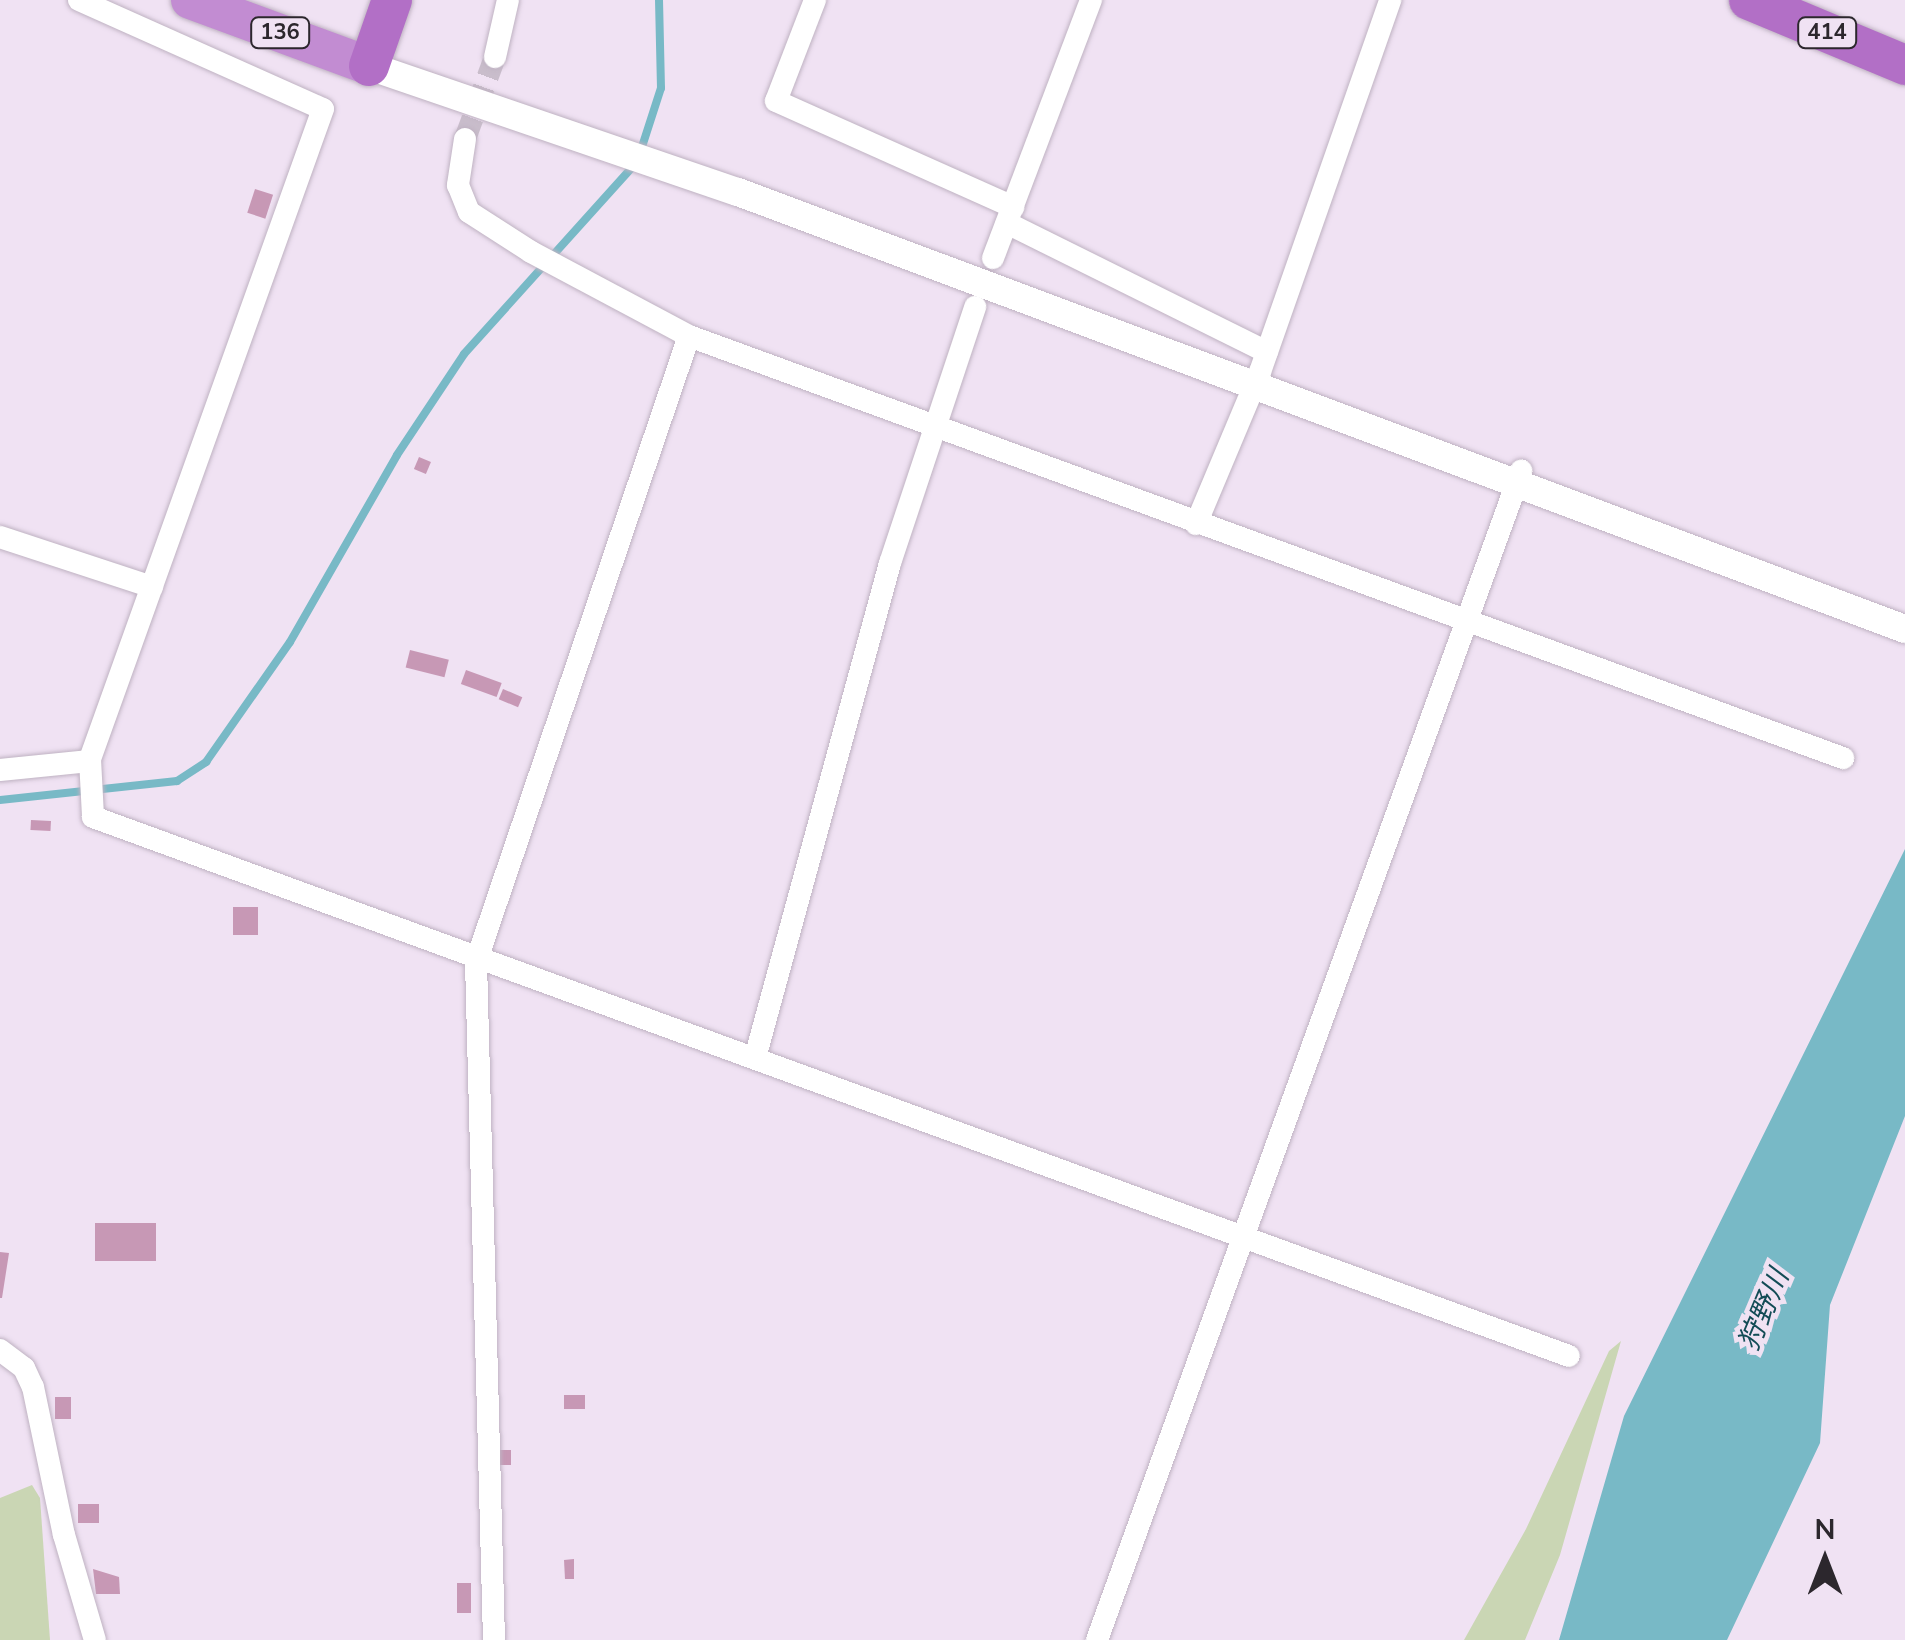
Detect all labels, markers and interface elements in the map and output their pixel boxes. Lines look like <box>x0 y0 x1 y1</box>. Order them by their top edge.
road number: 136 <box>250 16 310 50</box>
road number: 414 <box>1797 16 1857 50</box>
water label: 狩野川 <box>1732 1265 1796 1355</box>
north arrow <box>1775 1510 1875 1610</box>
text: N <box>1815 1511 1835 1549</box>

